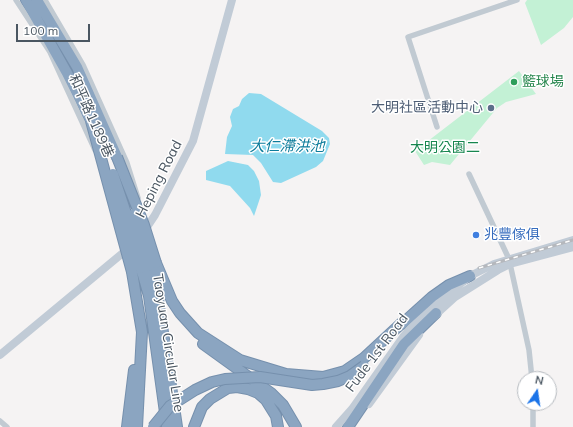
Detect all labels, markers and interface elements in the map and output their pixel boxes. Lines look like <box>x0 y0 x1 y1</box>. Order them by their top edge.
scale bar <box>18 16 92 42</box>
text: 100 m <box>23 23 58 38</box>
street label: 和平路1189巷 <box>65 72 117 160</box>
place label: 籃球場 <box>522 74 564 90</box>
marker: 籃球場 <box>509 77 519 87</box>
place label: 大明社區活動中心 <box>371 100 483 116</box>
marker: 大明社區活動中心 <box>486 103 496 113</box>
street label: Heping Road <box>132 137 186 221</box>
water label: 大仁滯洪池 <box>250 137 324 155</box>
park label: 大明公園二 <box>410 140 480 156</box>
place label: 兆豐傢俱 <box>484 227 540 243</box>
marker: 兆豐傢俱 <box>471 230 481 240</box>
street label: Taoyuan Circular Line <box>149 273 187 413</box>
street label: Fude 1st Road <box>342 311 412 395</box>
north arrow <box>517 371 557 411</box>
text: N <box>534 373 545 388</box>

